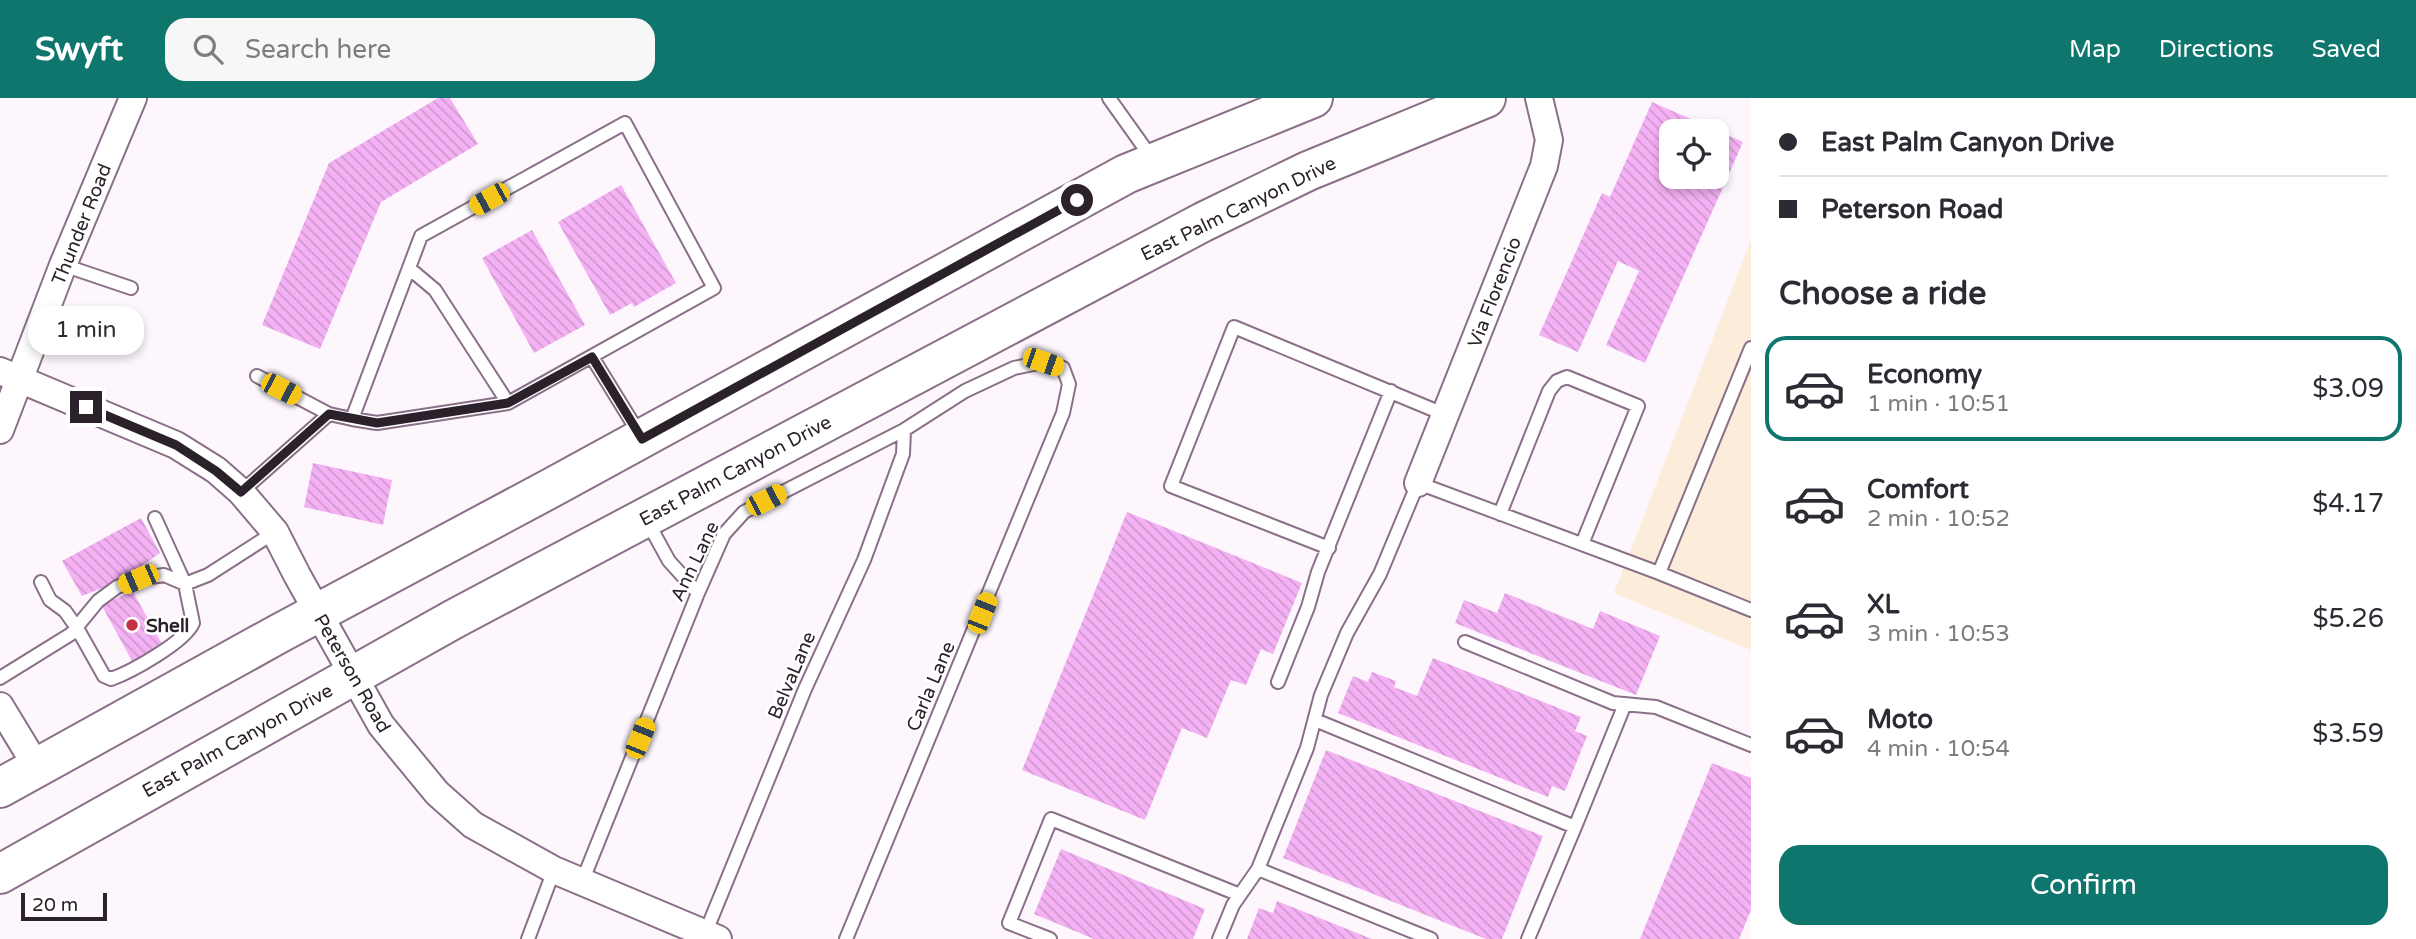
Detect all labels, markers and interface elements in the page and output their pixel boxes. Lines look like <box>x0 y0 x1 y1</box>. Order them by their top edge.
search box <box>165 18 655 81</box>
text: Swyft <box>35 30 123 69</box>
icon: search <box>189 30 227 68</box>
text: Search here <box>245 34 391 65</box>
text: Map <box>2069 35 2121 64</box>
text: Directions <box>2159 35 2274 64</box>
text: Saved <box>2312 35 2381 64</box>
map controls <box>1659 119 1729 189</box>
button: locate <box>1659 119 1729 189</box>
text: East Palm Canyon Drive <box>1821 127 2114 158</box>
street label: East Palm Canyon Drive <box>1137 152 1340 266</box>
street label: Thunder Road <box>48 161 116 288</box>
car <box>466 180 513 218</box>
route start <box>1061 184 1093 216</box>
text: Peterson Road <box>1821 194 2003 225</box>
street label: Via Florencio <box>1464 234 1526 351</box>
text: Choose a ride <box>1779 275 1986 313</box>
callout: 1 min <box>28 306 144 354</box>
text: 1 min <box>55 316 117 344</box>
car <box>1020 345 1067 379</box>
icon: car <box>1783 357 1846 420</box>
text: Economy <box>1867 359 1982 390</box>
car <box>258 370 305 408</box>
text: $3.09 <box>2312 373 2384 404</box>
text: 1 min · 10:51 <box>1867 390 2010 418</box>
route end <box>70 391 102 423</box>
street label: East Palm Canyon Drive <box>636 411 835 531</box>
icon: car <box>1783 472 1846 535</box>
text: Comfort <box>1867 474 1969 505</box>
car <box>743 481 790 519</box>
text: $4.17 <box>2312 488 2384 519</box>
text: 2 min · 10:52 <box>1867 505 2010 533</box>
street label: Ann Lane <box>666 518 724 605</box>
car <box>115 561 162 597</box>
icon: car <box>1783 587 1846 650</box>
text: XL <box>1867 589 1899 620</box>
car <box>965 590 1000 636</box>
text: $5.26 <box>2312 603 2384 634</box>
street label: Peterson Road <box>309 610 395 737</box>
place label: Shell <box>146 615 189 637</box>
marker: Shell <box>124 617 140 633</box>
text: 3 min · 10:53 <box>1867 620 2010 648</box>
street label: BelvaLane <box>764 628 820 722</box>
street label: Carla Lane <box>902 638 960 735</box>
street label: East Palm Canyon Drive <box>138 679 336 802</box>
icon: car <box>1783 702 1846 765</box>
text: Moto <box>1867 704 1933 735</box>
car <box>623 715 658 761</box>
text: $3.59 <box>2312 718 2384 749</box>
text: 4 min · 10:54 <box>1867 735 2010 763</box>
button: Confirm <box>1779 845 2388 925</box>
scale bar <box>21 890 107 922</box>
text: 20 m <box>32 894 78 916</box>

